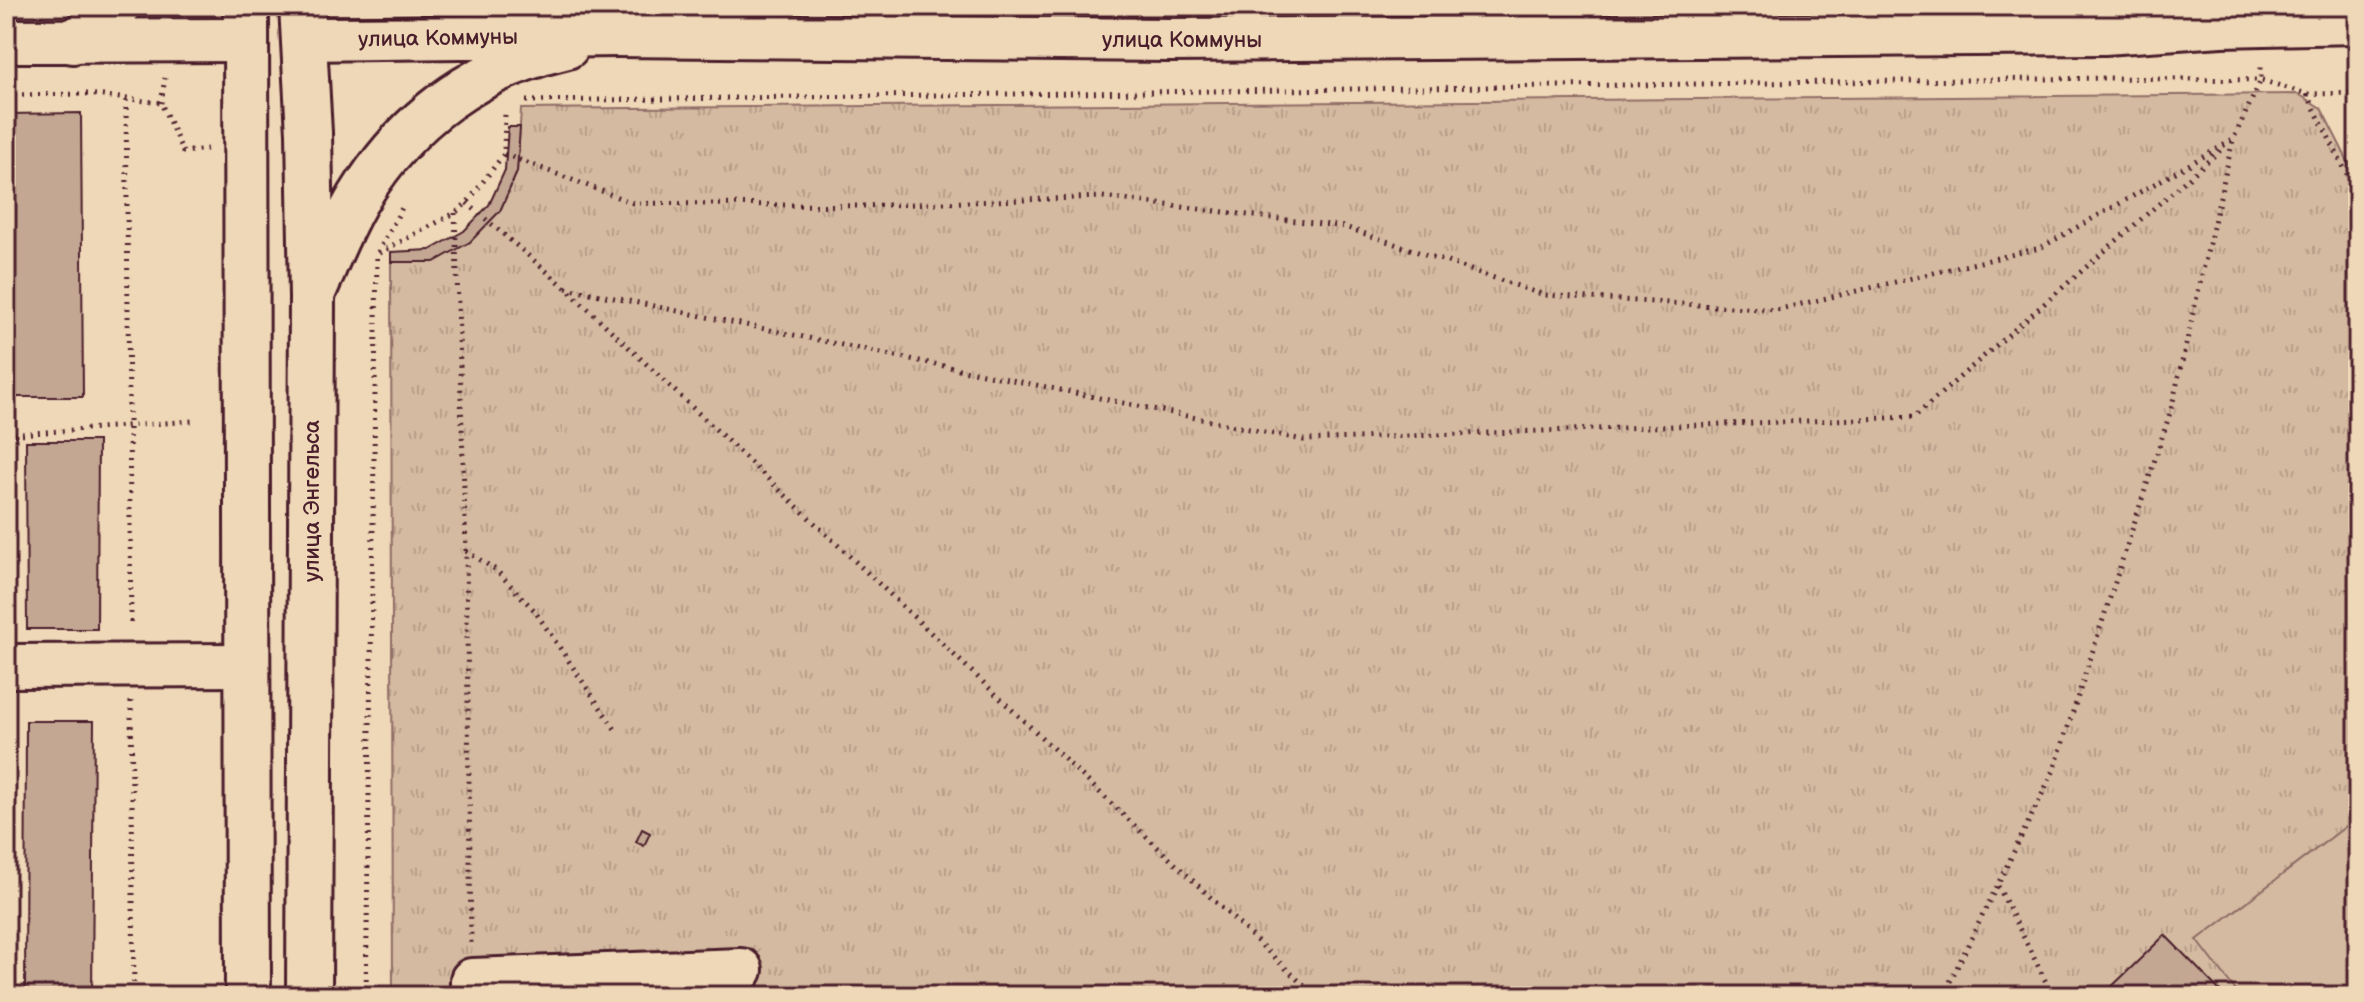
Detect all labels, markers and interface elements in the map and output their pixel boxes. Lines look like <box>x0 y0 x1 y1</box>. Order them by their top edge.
street label: улица Коммуны <box>358 24 518 53</box>
street label: улица Коммуны <box>1102 27 1262 54</box>
street label: улица Энгельса <box>299 420 326 582</box>

